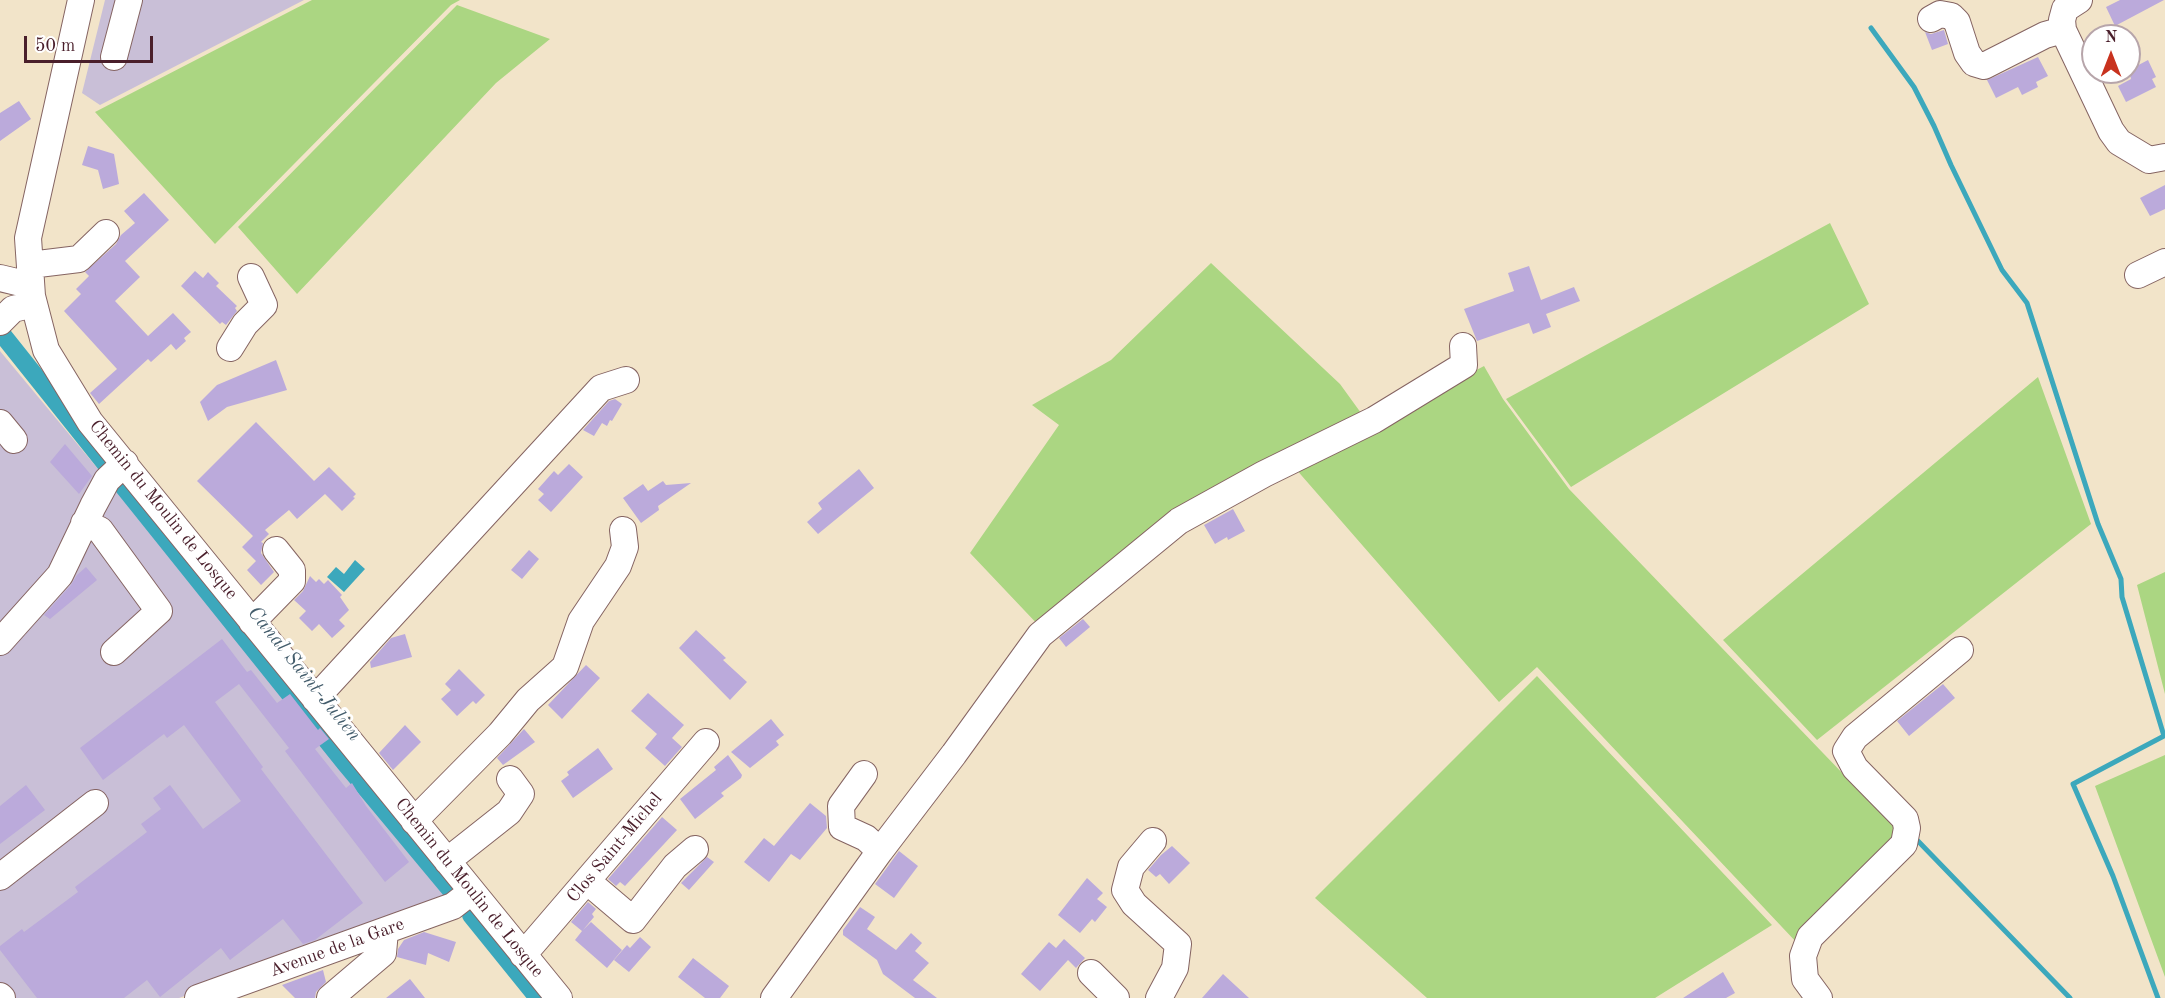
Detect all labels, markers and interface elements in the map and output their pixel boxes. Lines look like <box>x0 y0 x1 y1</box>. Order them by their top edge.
scale bar <box>27 24 156 62</box>
north arrow <box>2081 24 2141 84</box>
text: N <box>2105 30 2117 46</box>
text: 50 m <box>35 37 75 55</box>
street label: Chemin du Moulin de Losque <box>84 416 242 604</box>
water label: Canal Saint-Julien <box>242 602 366 746</box>
street label: Clos Saint-Michel <box>563 789 667 907</box>
street label: Chemin du Moulin de Losque <box>390 794 548 982</box>
street label: Avenue de la Gare <box>267 914 407 982</box>

